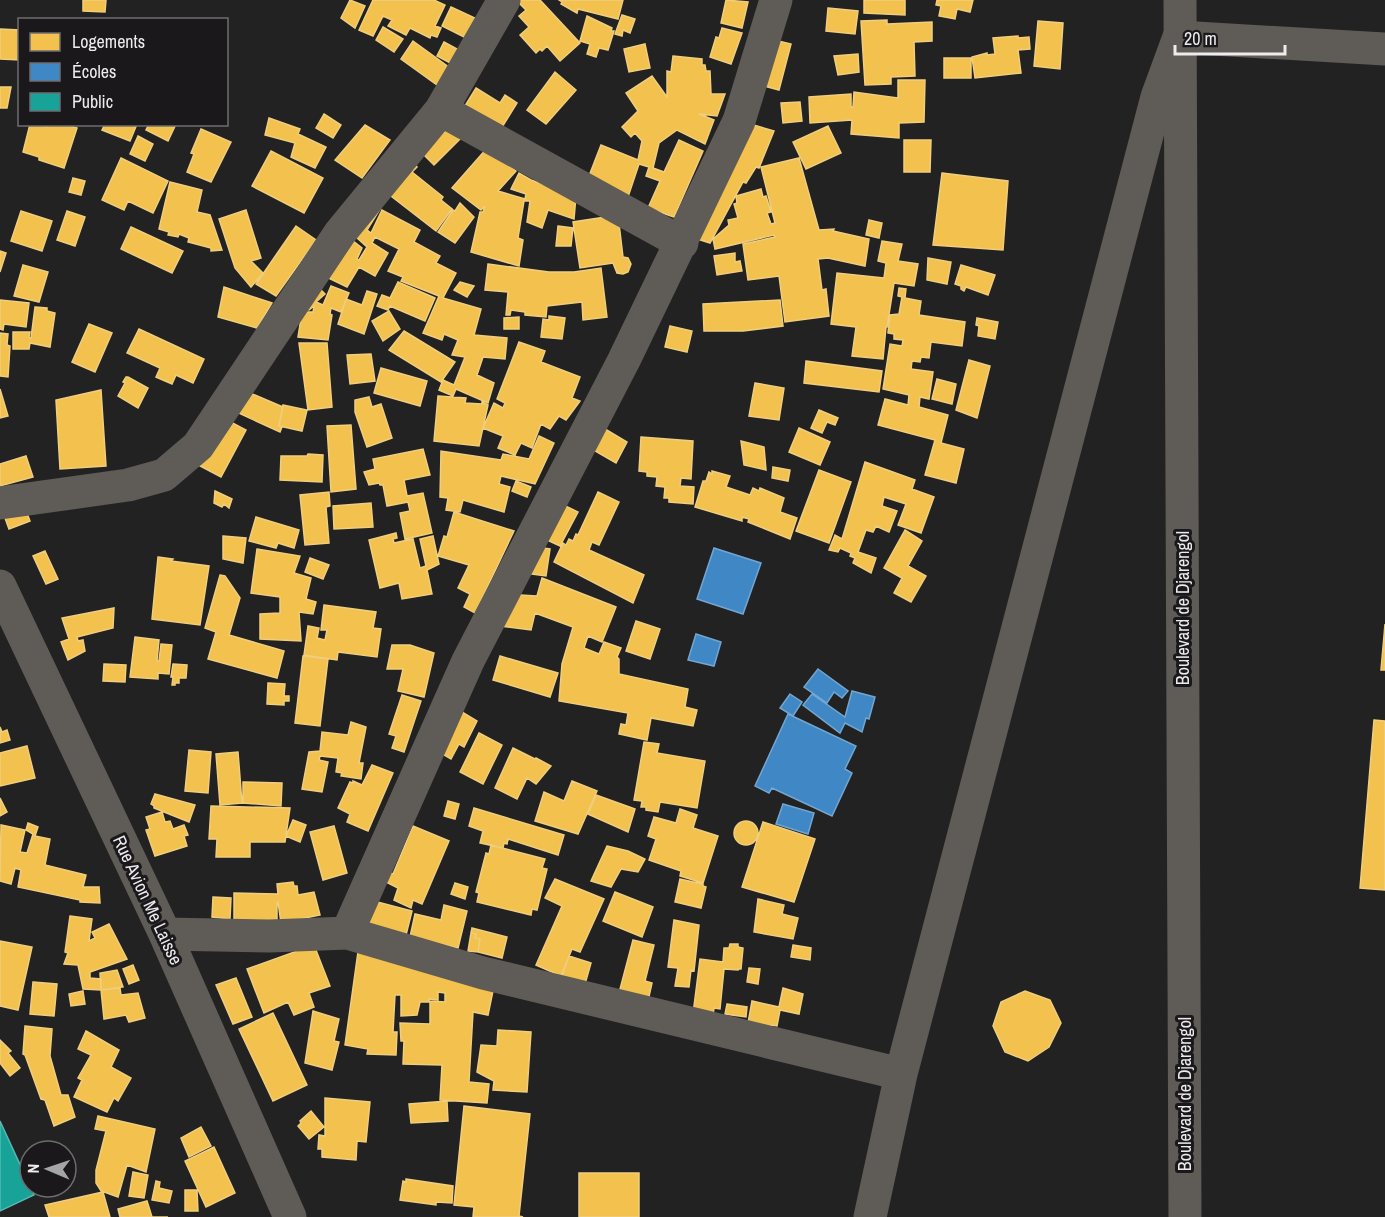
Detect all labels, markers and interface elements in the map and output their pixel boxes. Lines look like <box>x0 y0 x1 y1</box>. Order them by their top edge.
legend <box>18 18 228 126</box>
scale bar <box>1175 18 1284 56</box>
text: 20 m <box>1184 26 1217 51</box>
text: Logements <box>72 29 145 54</box>
text: Écoles <box>72 59 116 84</box>
text: Public <box>72 89 113 114</box>
street label: Boulevard de Djarengol <box>1170 531 1195 685</box>
street label: Rue Avion Me Laisse <box>107 831 189 969</box>
street label: Boulevard de Djarengol <box>1172 1017 1197 1171</box>
north arrow <box>18 1139 78 1199</box>
text: N <box>22 1163 44 1174</box>

